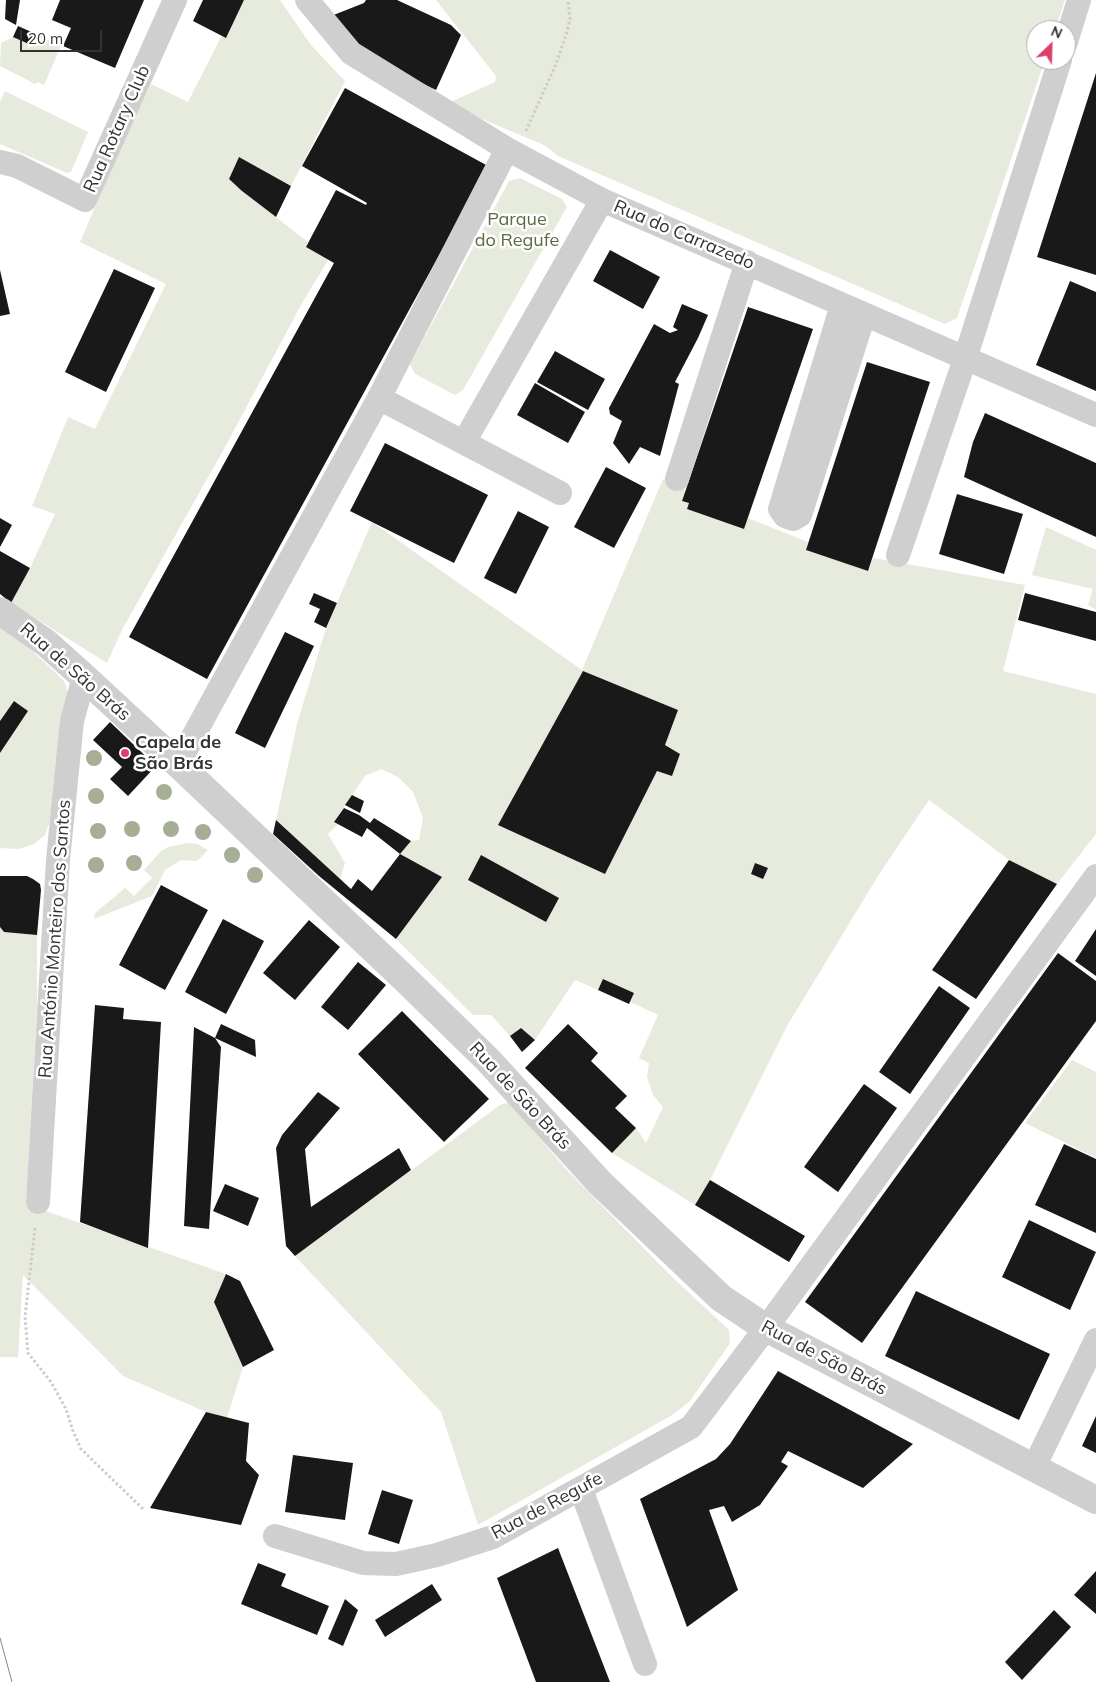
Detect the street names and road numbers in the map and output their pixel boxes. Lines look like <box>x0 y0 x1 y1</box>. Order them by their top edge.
street label: Rua Rotary Club <box>79 62 155 196</box>
street label: Rua do Carrazedo <box>610 196 758 274</box>
street label: Rua de São Brás <box>15 618 135 726</box>
street label: Rua António Monteiro dos Santos <box>34 799 76 1079</box>
street label: Rua de São Brás <box>465 1038 575 1154</box>
street label: Rua de São Brás <box>758 1316 890 1400</box>
street label: Rua de Regufe <box>488 1468 606 1544</box>

